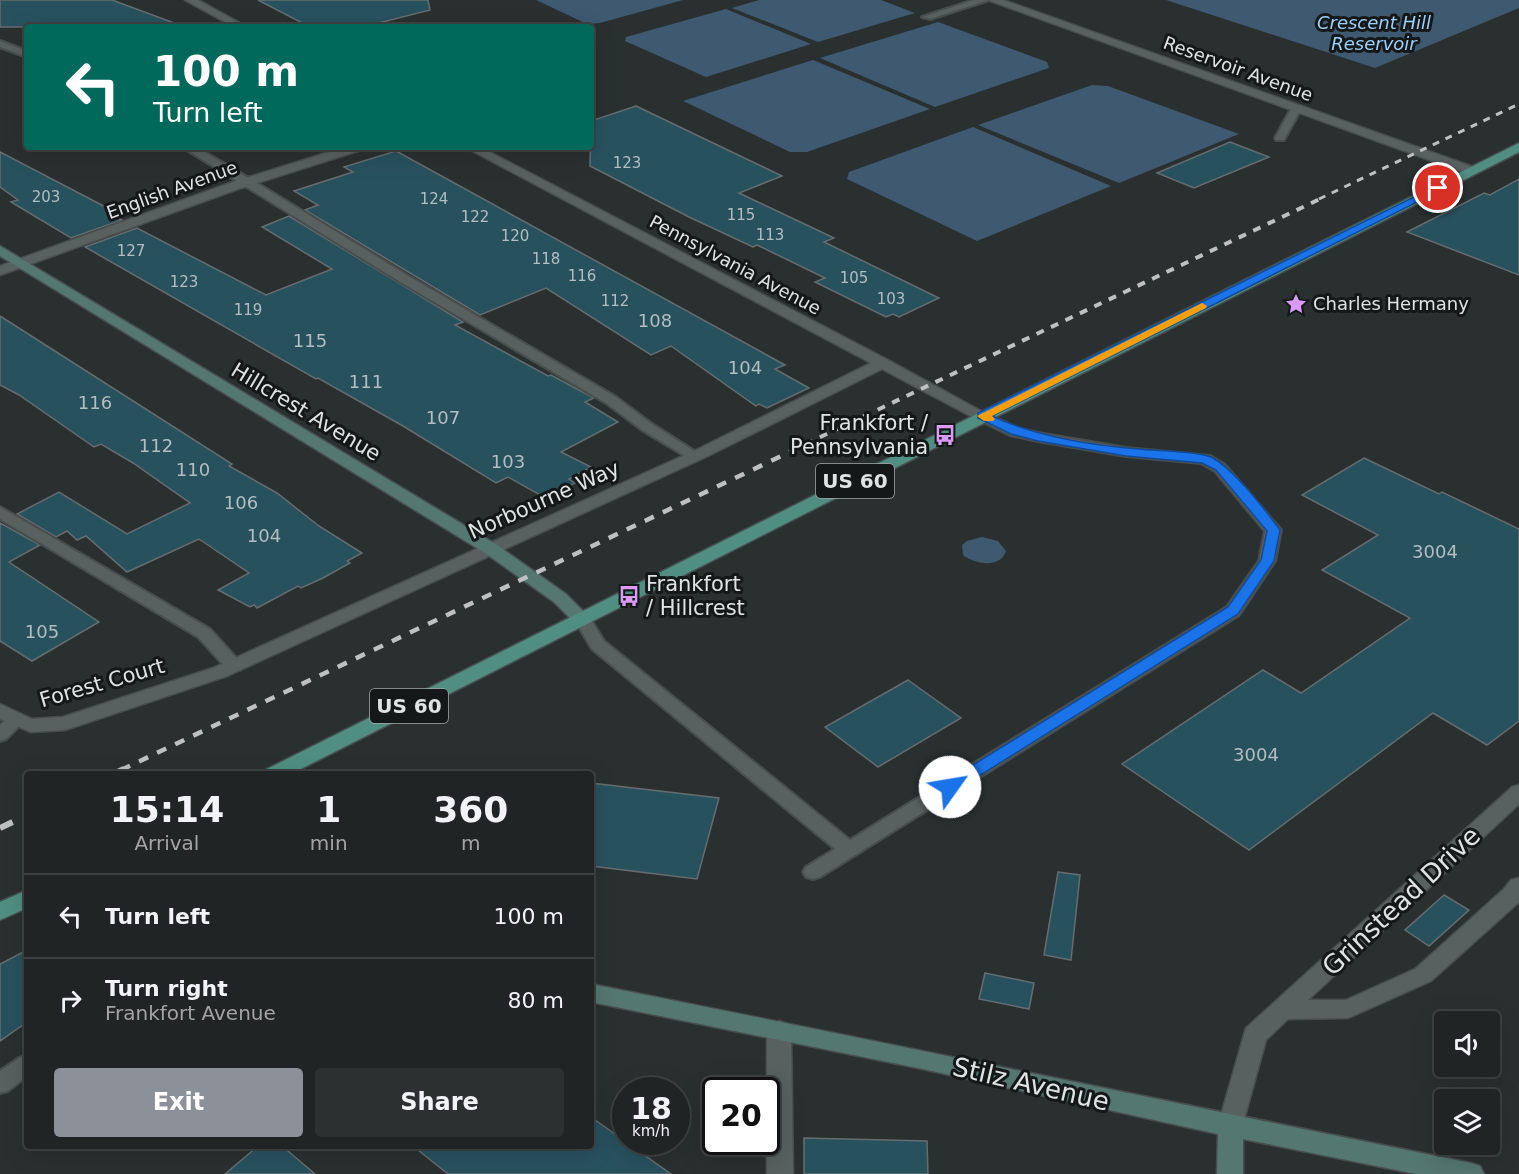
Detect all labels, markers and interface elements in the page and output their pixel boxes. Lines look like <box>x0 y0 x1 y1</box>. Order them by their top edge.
water label: Crescent Hill Reservoir <box>1317 12 1431 54</box>
street label: Reservoir Avenue <box>1161 32 1316 105</box>
text: 100 m <box>153 47 299 96</box>
icon: left <box>54 48 132 126</box>
text: Turn left <box>153 97 263 128</box>
house number: 123 <box>613 154 641 172</box>
street label: English Avenue <box>104 156 240 223</box>
pin <box>1412 162 1463 213</box>
icon: arrive <box>1421 171 1454 204</box>
house number: 203 <box>32 188 60 206</box>
house number: 124 <box>420 190 448 208</box>
house number: 115 <box>727 206 755 224</box>
house number: 122 <box>461 208 489 226</box>
street label: Pennsylvania Avenue <box>646 210 824 319</box>
house number: 113 <box>756 226 784 244</box>
house number: 120 <box>501 227 529 245</box>
house number: 127 <box>117 242 145 260</box>
house number: 118 <box>532 250 560 268</box>
house number: 116 <box>568 267 596 285</box>
house number: 105 <box>840 269 868 287</box>
house number: 123 <box>170 273 198 291</box>
house number: 103 <box>877 290 905 308</box>
house number: 112 <box>601 292 629 310</box>
place icon: Charles Hermany <box>1284 292 1308 316</box>
place label: Charles Hermany <box>1313 293 1469 314</box>
house number: 119 <box>234 301 262 319</box>
house number: 108 <box>638 310 672 331</box>
house number: 115 <box>293 330 327 351</box>
house number: 104 <box>728 357 762 378</box>
street label: Hillcrest Avenue <box>227 358 385 466</box>
house number: 111 <box>349 371 383 392</box>
house number: 116 <box>78 392 112 413</box>
house number: 107 <box>426 407 460 428</box>
place label: Frankfort / Pennsylvania <box>790 411 929 459</box>
bus stop icon: Frankfort / Pennsylvania <box>933 423 957 447</box>
house number: 112 <box>139 435 173 456</box>
house number: 103 <box>491 451 525 472</box>
street label: Norbourne Way <box>465 456 623 544</box>
house number: 110 <box>176 459 210 480</box>
road number: US 60 <box>816 464 894 498</box>
house number: 106 <box>224 492 258 513</box>
house number: 104 <box>247 525 281 546</box>
house number: 3004 <box>1412 541 1458 562</box>
place label: Frankfort / Hillcrest <box>646 572 745 620</box>
bus stop icon: Frankfort / Hillcrest <box>617 584 641 608</box>
house number: 105 <box>25 621 59 642</box>
street label: Forest Court <box>37 654 167 712</box>
road number: US 60 <box>370 689 448 723</box>
house number: 3004 <box>1233 744 1279 765</box>
position arrow <box>918 755 982 819</box>
text: 15:14 <box>110 789 224 830</box>
text: 1 <box>316 789 341 830</box>
text: 360 <box>433 789 508 830</box>
street label: Grinstead Drive <box>1316 820 1486 982</box>
text: Arrival <box>134 831 199 855</box>
text: min <box>310 831 348 855</box>
text: m <box>461 831 481 855</box>
icon: left <box>54 900 87 933</box>
text: Turn left <box>105 904 210 929</box>
text: 100 m <box>494 904 564 929</box>
text: Turn right <box>105 976 228 1001</box>
icon: right <box>54 984 87 1017</box>
text: 80 m <box>508 988 564 1013</box>
text: Frankfort Avenue <box>105 1001 276 1025</box>
map controls <box>1434 1011 1500 1155</box>
button: sound <box>1434 1011 1500 1077</box>
street label: Stilz Avenue <box>950 1051 1112 1117</box>
button: Exit <box>54 1068 303 1137</box>
button: Share <box>315 1068 564 1137</box>
speed limit sign: 20 <box>702 1077 780 1155</box>
button: layers <box>1434 1089 1500 1155</box>
text: 18 <box>630 1091 672 1126</box>
text: km/h <box>632 1122 670 1140</box>

